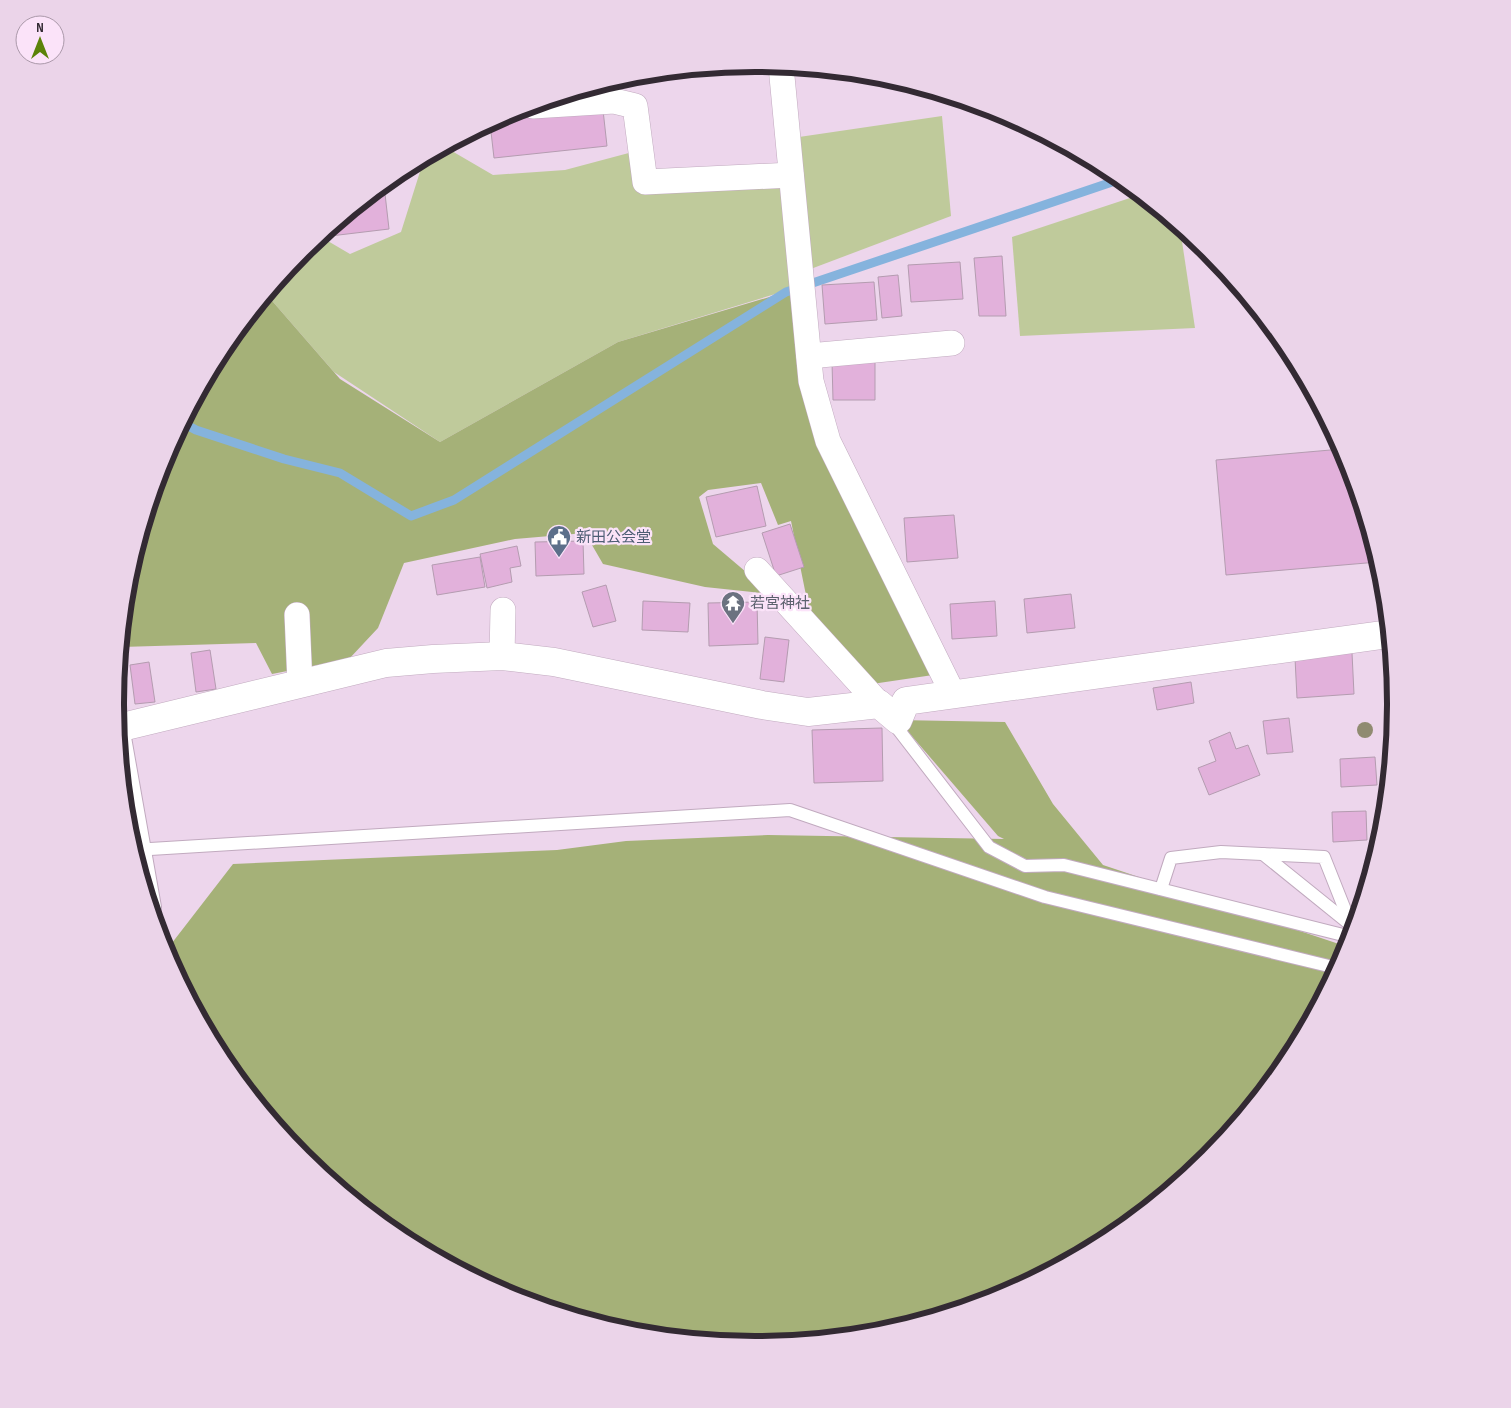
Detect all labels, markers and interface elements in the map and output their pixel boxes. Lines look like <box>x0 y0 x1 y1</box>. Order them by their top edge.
north arrow <box>15 15 65 65</box>
text: N <box>36 19 44 36</box>
public building icon: 新田公会堂 <box>546 524 572 558</box>
place label: 新田公会堂 <box>576 528 651 547</box>
temple icon: 若宮神社 <box>720 590 746 624</box>
place label: 若宮神社 <box>750 594 810 613</box>

